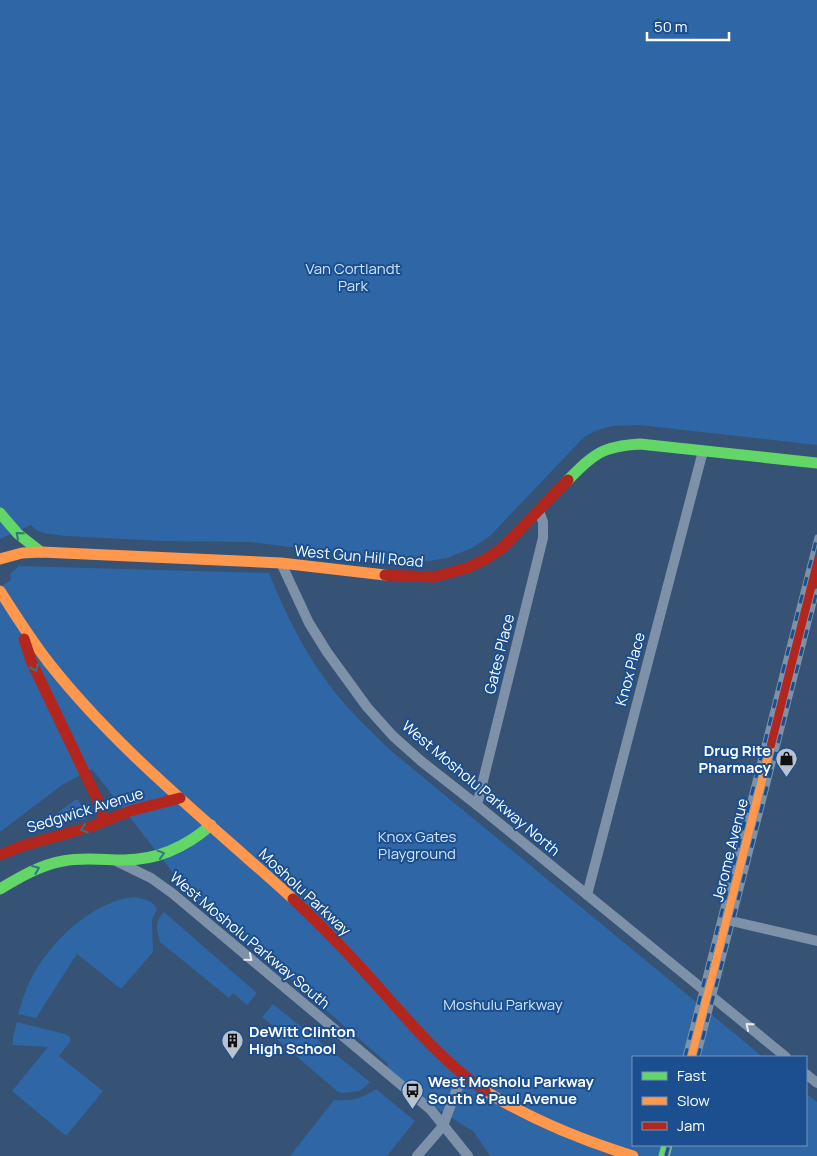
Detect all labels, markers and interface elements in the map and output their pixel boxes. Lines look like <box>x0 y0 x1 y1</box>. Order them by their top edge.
scale bar <box>647 10 730 42</box>
text: 50 m <box>654 16 688 37</box>
park label: Van Cortlandt Park <box>305 258 401 296</box>
one-way arrow <box>15 531 24 540</box>
street label: West Gun Hill Road <box>294 540 424 572</box>
street label: Gates Place <box>479 611 519 696</box>
street label: Knox Place <box>610 630 650 708</box>
one-way arrow <box>29 663 39 672</box>
street label: West Mosholu Parkway North <box>397 716 565 861</box>
place label: Drug Rite Pharmacy <box>699 740 772 778</box>
shop icon: Drug Rite Pharmacy <box>775 747 799 778</box>
street label: Sedgwick Avenue <box>24 782 146 838</box>
street label: Jerome Avenue <box>707 796 753 904</box>
one-way arrow <box>80 823 88 833</box>
park label: Knox Gates Playground <box>378 826 456 864</box>
street label: Mosholu Parkway <box>254 844 356 940</box>
one-way arrow <box>156 850 165 860</box>
one-way arrow <box>32 864 40 874</box>
street label: West Mosholu Parkway South <box>166 867 335 1013</box>
one-way arrow <box>243 952 252 961</box>
park label: Moshulu Parkway <box>443 994 563 1015</box>
place label: DeWitt Clinton High School <box>249 1021 355 1059</box>
one-way arrow <box>745 1023 754 1032</box>
building icon: DeWitt Clinton High School <box>221 1028 245 1059</box>
legend <box>632 1056 807 1146</box>
text: Fast <box>677 1065 706 1086</box>
place label: West Mosholu Parkway South & Paul Avenue <box>428 1071 595 1109</box>
bus stop icon: West Mosholu Parkway South & Paul Avenue <box>400 1078 424 1109</box>
text: Slow <box>677 1090 710 1111</box>
text: Jam <box>677 1115 705 1136</box>

